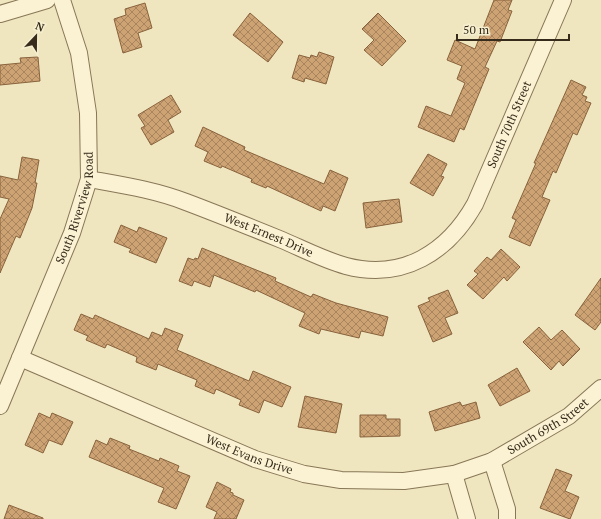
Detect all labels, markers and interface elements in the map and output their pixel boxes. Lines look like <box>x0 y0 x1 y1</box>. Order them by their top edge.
north arrow <box>16 16 56 56</box>
scale bar <box>457 16 569 42</box>
text: N <box>33 19 47 35</box>
text: 50 m <box>463 22 490 37</box>
street label: South 70th Street <box>483 78 534 170</box>
street label: South Riverview Road <box>52 151 96 266</box>
street label: West Ernest Drive <box>222 210 316 260</box>
street label: South 69th Street <box>504 394 592 457</box>
street label: West Evans Drive <box>204 431 295 477</box>

